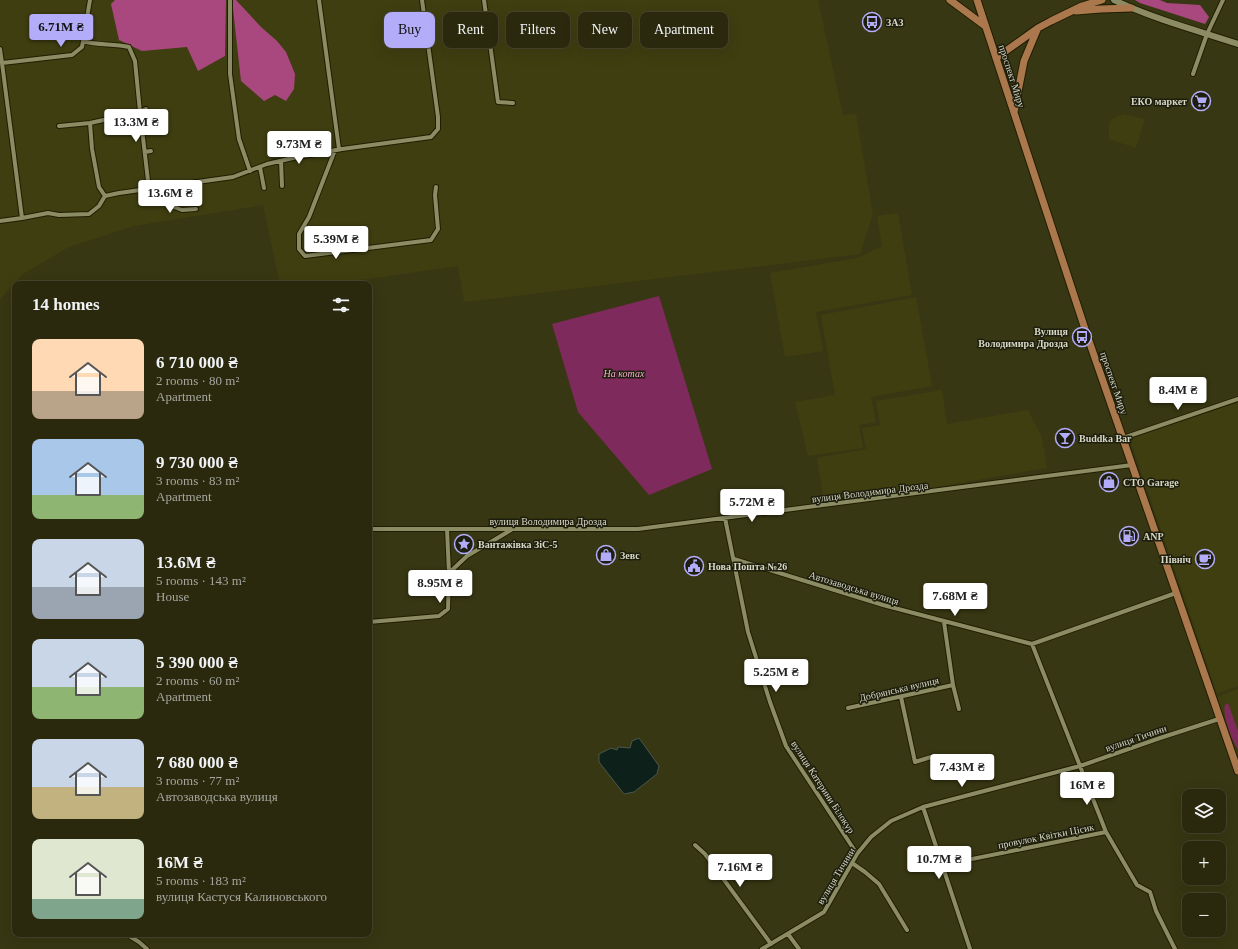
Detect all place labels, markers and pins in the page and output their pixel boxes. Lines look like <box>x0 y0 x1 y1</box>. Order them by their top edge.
bus stop icon: ЗАЗ <box>861 11 883 33</box>
pin: 6.71M ₴ <box>24 14 98 48</box>
place label: ЗАЗ <box>886 17 904 28</box>
supermarket icon: ЕКО маркет <box>1190 90 1212 112</box>
place label: ЕКО маркет <box>1131 96 1187 107</box>
pin: 13.3M ₴ <box>99 109 173 143</box>
pin: 9.73M ₴ <box>262 131 336 165</box>
pin: 13.6M ₴ <box>133 180 207 214</box>
pin: 5.39M ₴ <box>299 226 373 260</box>
place label: Вулиця Володимира Дрозда <box>978 326 1069 349</box>
bus stop icon: Вулиця Володимира Дрозда <box>1071 326 1093 348</box>
pin: 8.4M ₴ <box>1145 377 1211 411</box>
bar icon: Buddka Bar <box>1054 427 1076 449</box>
place label: Buddka Bar <box>1079 433 1132 444</box>
shop icon: СТО Garage <box>1098 471 1120 493</box>
place label: СТО Garage <box>1123 477 1179 488</box>
pin: 5.72M ₴ <box>715 489 789 523</box>
fuel station icon: ANP <box>1118 525 1140 547</box>
place label: ANP <box>1143 531 1164 542</box>
place icon: Вантажівка ЗіС-5 <box>453 533 475 555</box>
place label: Вантажівка ЗіС-5 <box>478 539 558 550</box>
shop icon: Зевс <box>595 544 617 566</box>
cafe icon: Північ <box>1194 548 1216 570</box>
place label: Зевс <box>620 550 640 561</box>
place label: Північ <box>1161 554 1191 565</box>
public building icon: Нова Пошта №26 <box>683 555 705 577</box>
place label: Нова Пошта №26 <box>708 561 787 572</box>
pin: 8.95M ₴ <box>403 570 477 604</box>
pin: 7.68M ₴ <box>918 583 992 617</box>
pin: 5.25M ₴ <box>739 659 813 693</box>
pin: 7.43M ₴ <box>925 754 999 788</box>
pin: 16M ₴ <box>1059 772 1115 806</box>
pin: 10.7M ₴ <box>902 846 976 880</box>
pin: 7.16M ₴ <box>703 854 777 888</box>

